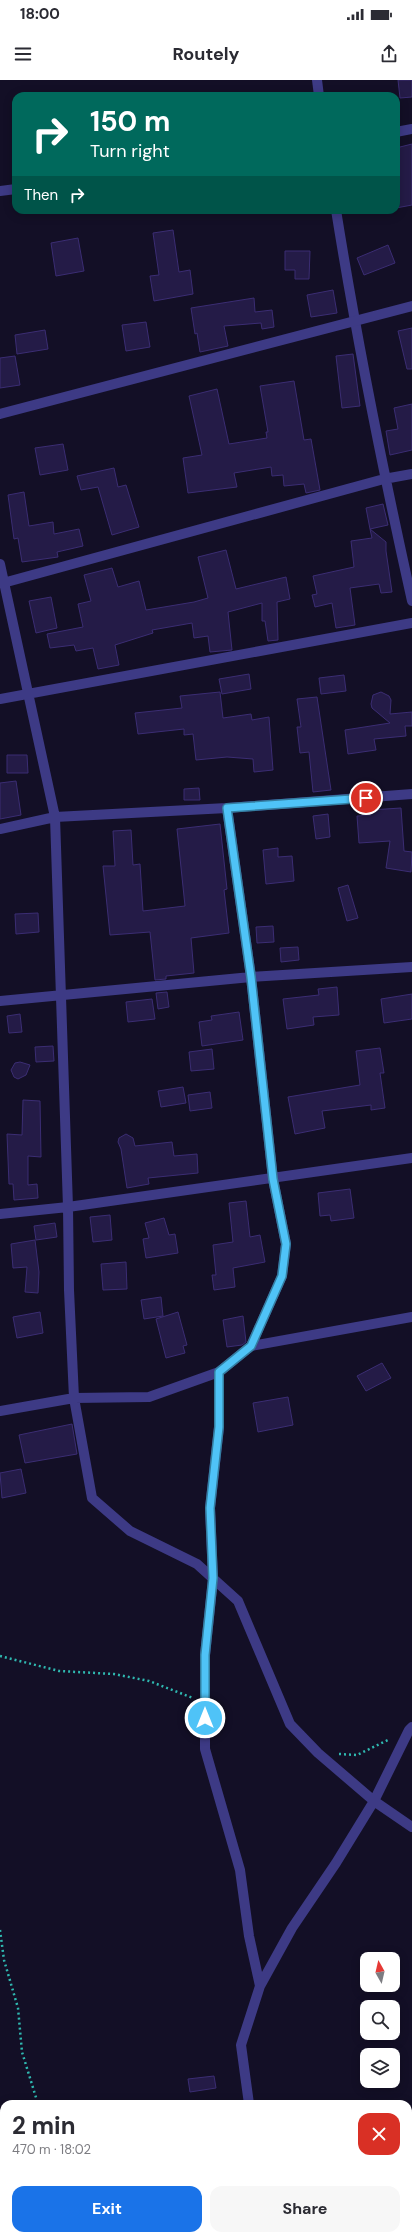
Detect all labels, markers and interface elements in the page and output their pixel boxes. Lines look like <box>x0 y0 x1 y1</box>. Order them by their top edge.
text: 18:00 <box>20 4 60 24</box>
text: Routely <box>173 42 239 66</box>
icon: menu <box>12 43 34 65</box>
icon: share <box>378 43 400 65</box>
text: 150 m <box>90 103 170 140</box>
icon: right <box>24 108 76 160</box>
text: Turn right <box>90 139 170 163</box>
icon: right <box>66 184 88 206</box>
text: Then <box>24 185 58 205</box>
pin <box>349 781 383 815</box>
icon: arrive <box>355 787 377 809</box>
position arrow <box>184 1697 226 1739</box>
north arrow <box>360 1952 400 1992</box>
map controls <box>360 1952 400 2088</box>
button: search <box>360 2000 400 2040</box>
button: layers <box>360 2048 400 2088</box>
text: 2 min <box>12 2110 75 2141</box>
button: close <box>358 2113 400 2155</box>
text: 470 m · 18:02 <box>12 2141 91 2158</box>
button: Exit <box>12 2186 202 2232</box>
button: Share <box>210 2186 400 2232</box>

